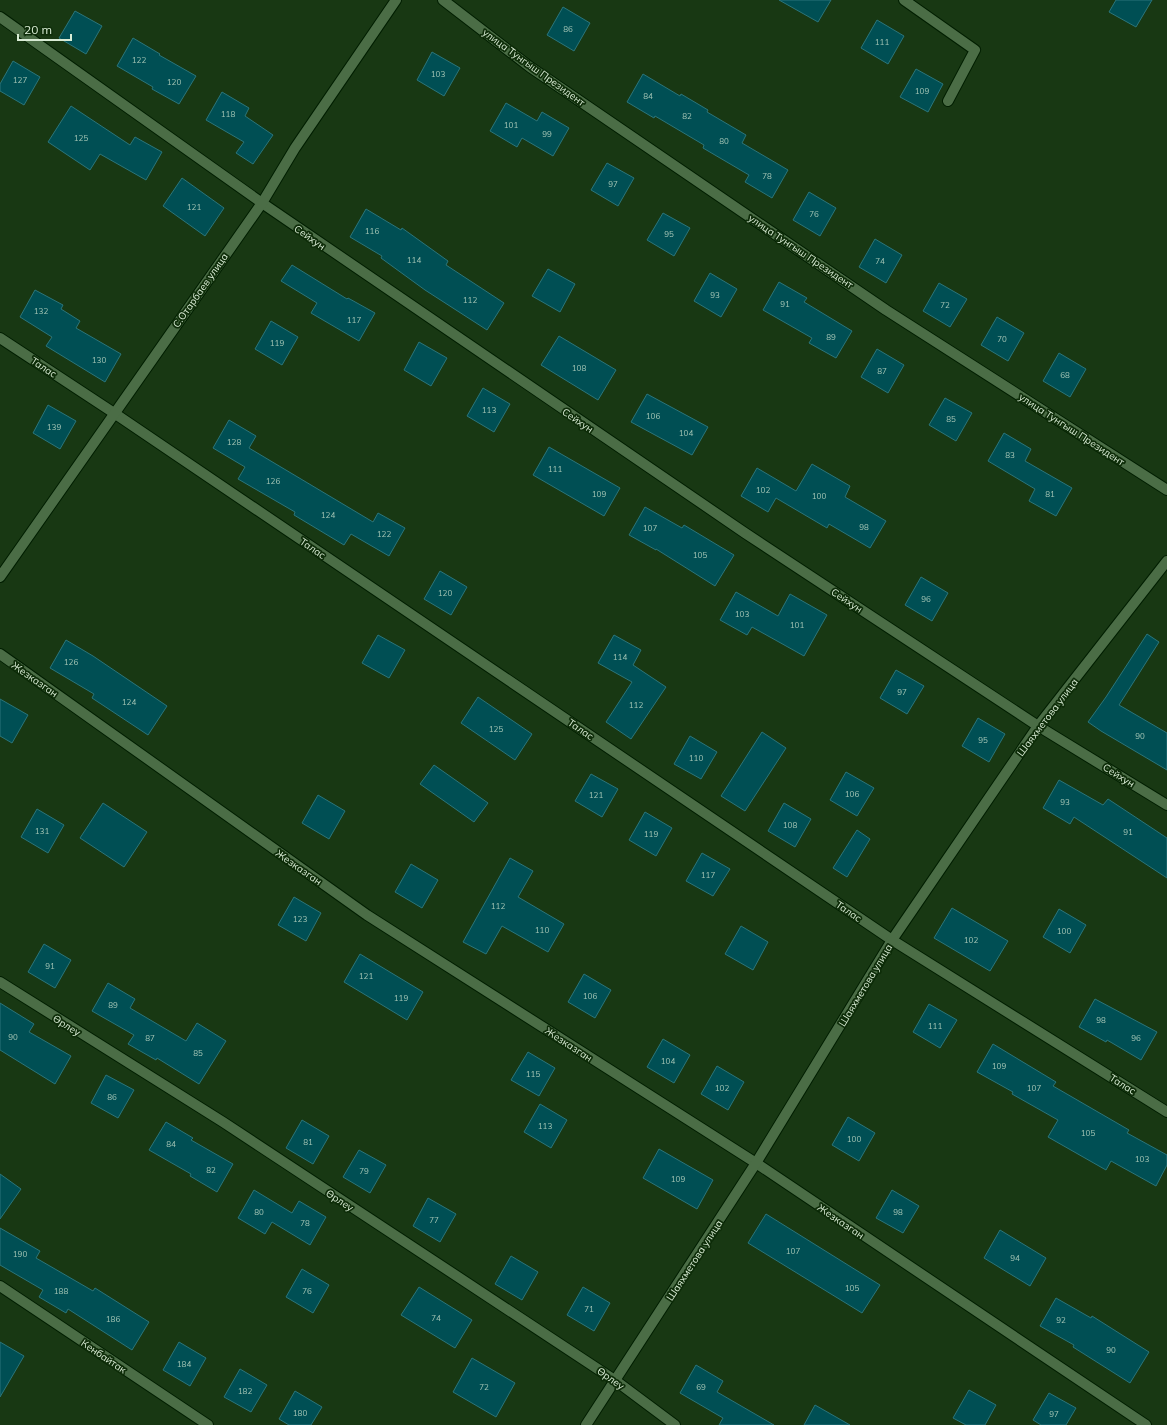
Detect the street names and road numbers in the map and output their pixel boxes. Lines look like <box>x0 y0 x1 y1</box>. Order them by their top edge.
street label: улица Тунгыш Президент <box>480 26 588 109</box>
street label: улица Тунгыш Президент <box>746 211 856 292</box>
street label: Сейхун <box>292 222 328 253</box>
street label: С.Отарбаев улица <box>170 250 231 330</box>
street label: Талас <box>28 354 59 381</box>
street label: улица Тунгыш Президент <box>1016 390 1127 469</box>
street label: Сейхун <box>560 405 596 436</box>
street label: Талас <box>297 535 328 562</box>
street label: Сейхун <box>829 585 865 615</box>
street label: Жезказган <box>9 659 60 700</box>
street label: Шаяхметова улица <box>1014 676 1081 759</box>
street label: Талас <box>565 716 596 743</box>
street label: Сейхун <box>1100 761 1137 790</box>
street label: Жезказган <box>273 847 324 888</box>
street label: Талас <box>833 898 864 925</box>
street label: Шаяхметова улица <box>836 942 895 1029</box>
street label: Өрлеу <box>50 1012 84 1039</box>
street label: Жезказган <box>543 1024 595 1064</box>
street label: Талас <box>1107 1071 1138 1097</box>
street label: Өрлеу <box>323 1187 357 1214</box>
street label: Жезказган <box>815 1201 867 1242</box>
street label: Шаяхметова улица <box>663 1217 725 1303</box>
street label: Кенбайтак <box>79 1337 129 1377</box>
street label: Өрлеу <box>594 1364 627 1393</box>

